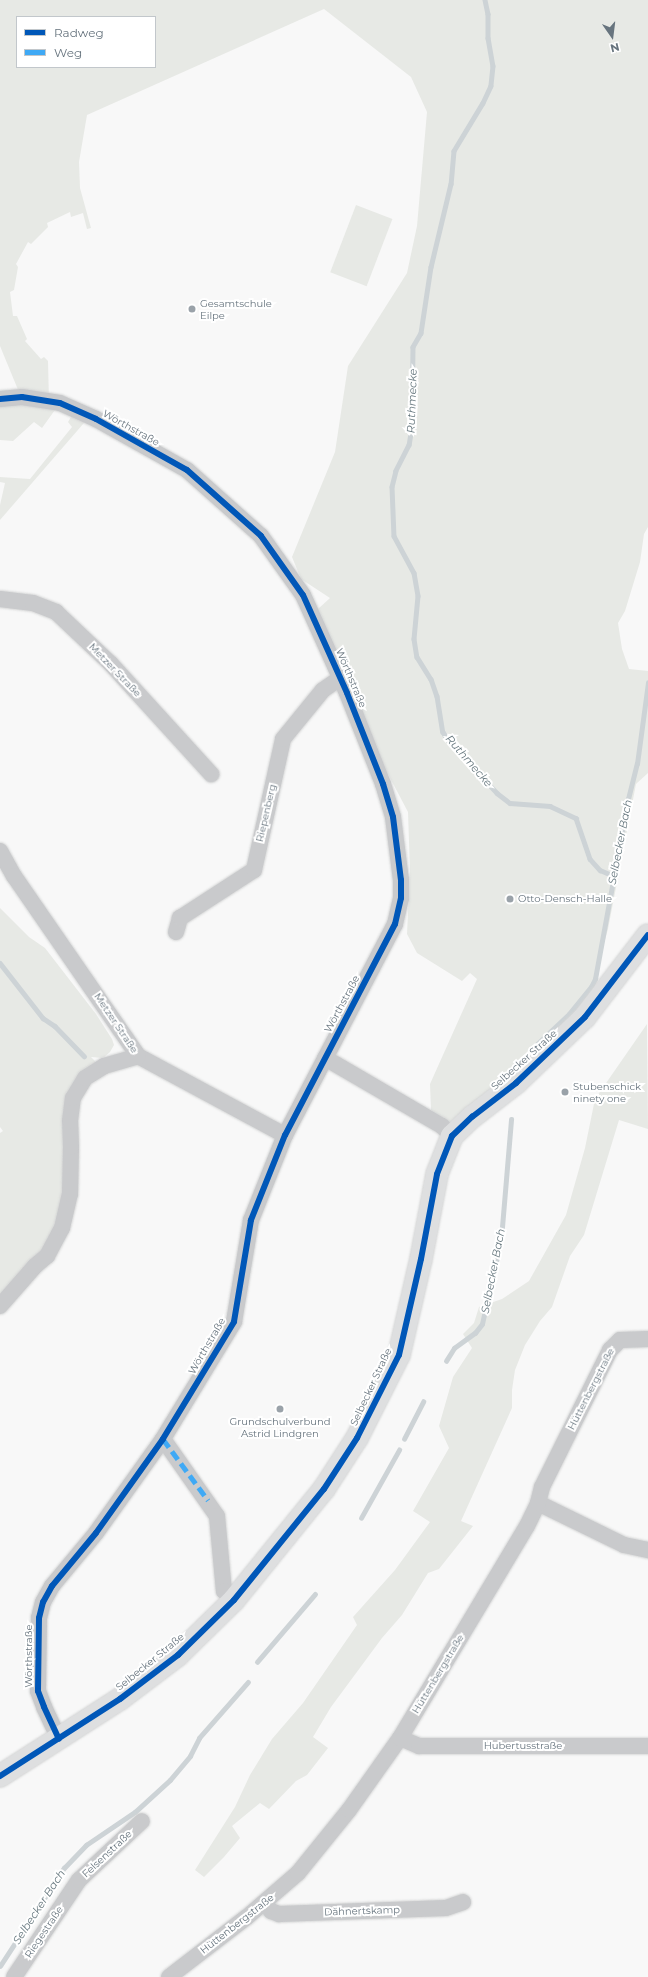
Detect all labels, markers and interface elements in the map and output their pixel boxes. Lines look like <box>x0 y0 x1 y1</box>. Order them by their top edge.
legend <box>16 16 156 68</box>
north arrow <box>592 16 632 56</box>
text: Radweg <box>54 25 104 40</box>
text: N <box>609 40 621 56</box>
text: Weg <box>54 45 82 60</box>
place label: Gesamtschule Eilpe <box>200 297 272 320</box>
marker: Gesamtschule Eilpe <box>187 304 197 314</box>
water label: Ruthmecke <box>404 368 420 434</box>
street label: Wörthstraße <box>101 407 161 449</box>
street label: Metzer Straße <box>86 641 144 699</box>
street label: Wörthstraße <box>333 647 369 709</box>
water label: Ruthmecke <box>443 732 495 790</box>
street label: Riepenberg <box>254 783 278 843</box>
water label: Selbecker Bach <box>605 798 635 886</box>
place label: Otto-Densch-Halle <box>518 893 612 905</box>
marker: Otto-Densch-Halle <box>505 894 515 904</box>
street label: Wörthstraße <box>322 973 362 1035</box>
street label: Metzer Straße <box>92 991 140 1055</box>
street label: Selbecker Straße <box>489 1027 559 1093</box>
place label: Stubenschick ninety one <box>573 1080 641 1104</box>
marker: Stubenschick ninety one <box>560 1087 570 1097</box>
water label: Selbecker Bach <box>478 1227 508 1315</box>
street label: Wörthstraße <box>186 1316 228 1376</box>
street label: Selbecker Straße <box>348 1346 394 1428</box>
street label: Hüttenbergstraße <box>565 1346 617 1432</box>
marker: Grundschulverbund Astrid Lindgren <box>275 1404 285 1414</box>
place label: Grundschulverbund Astrid Lindgren <box>230 1415 330 1438</box>
street label: Wörthstraße <box>23 1625 35 1687</box>
street label: Selbecker Straße <box>114 1631 186 1693</box>
street label: Hüttenbergstraße <box>410 1632 466 1716</box>
street label: Hubertusstraße <box>484 1740 562 1752</box>
street label: Felsenstraße <box>80 1828 134 1880</box>
water label: Selbecker Bach <box>10 1867 68 1947</box>
street label: Hüttenbergstraße <box>198 1892 276 1956</box>
street label: Riegestraße <box>22 1904 66 1960</box>
street label: Dähnertskamp <box>324 1904 400 1918</box>

